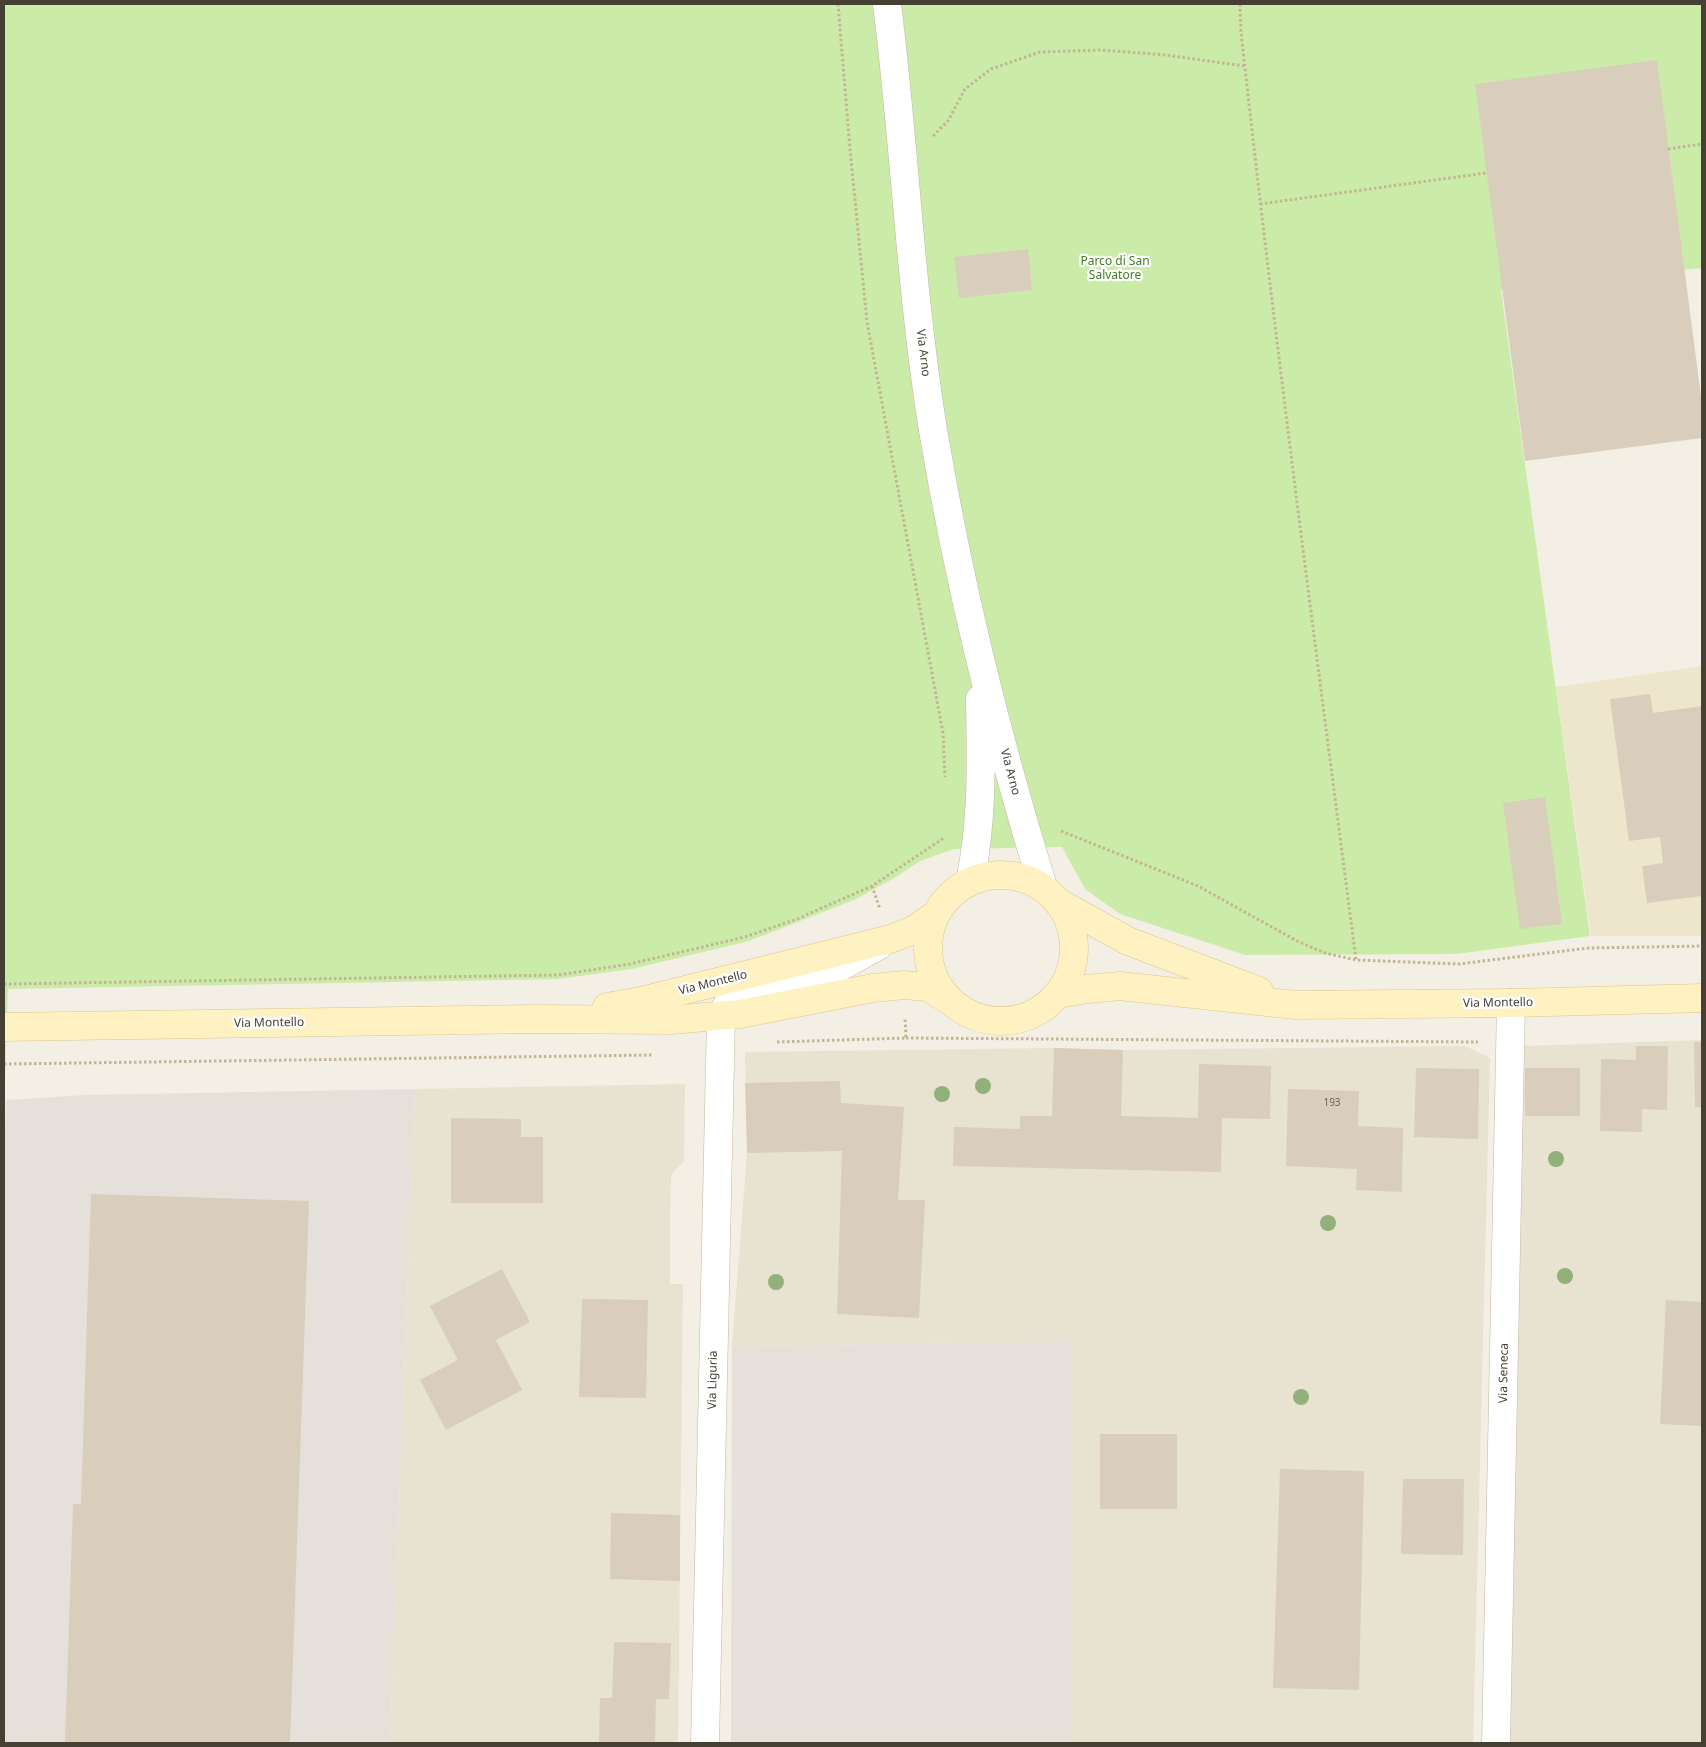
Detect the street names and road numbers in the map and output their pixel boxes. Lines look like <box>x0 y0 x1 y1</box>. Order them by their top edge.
street label: Via Arno <box>913 329 933 377</box>
street label: Via Arno <box>997 747 1023 797</box>
street label: Via Montello <box>677 968 749 998</box>
street label: Via Montello <box>1463 995 1533 1011</box>
street label: Via Montello <box>234 1015 304 1031</box>
street label: Via Seneca <box>1496 1343 1512 1403</box>
street label: Via Liguria <box>705 1350 721 1410</box>

